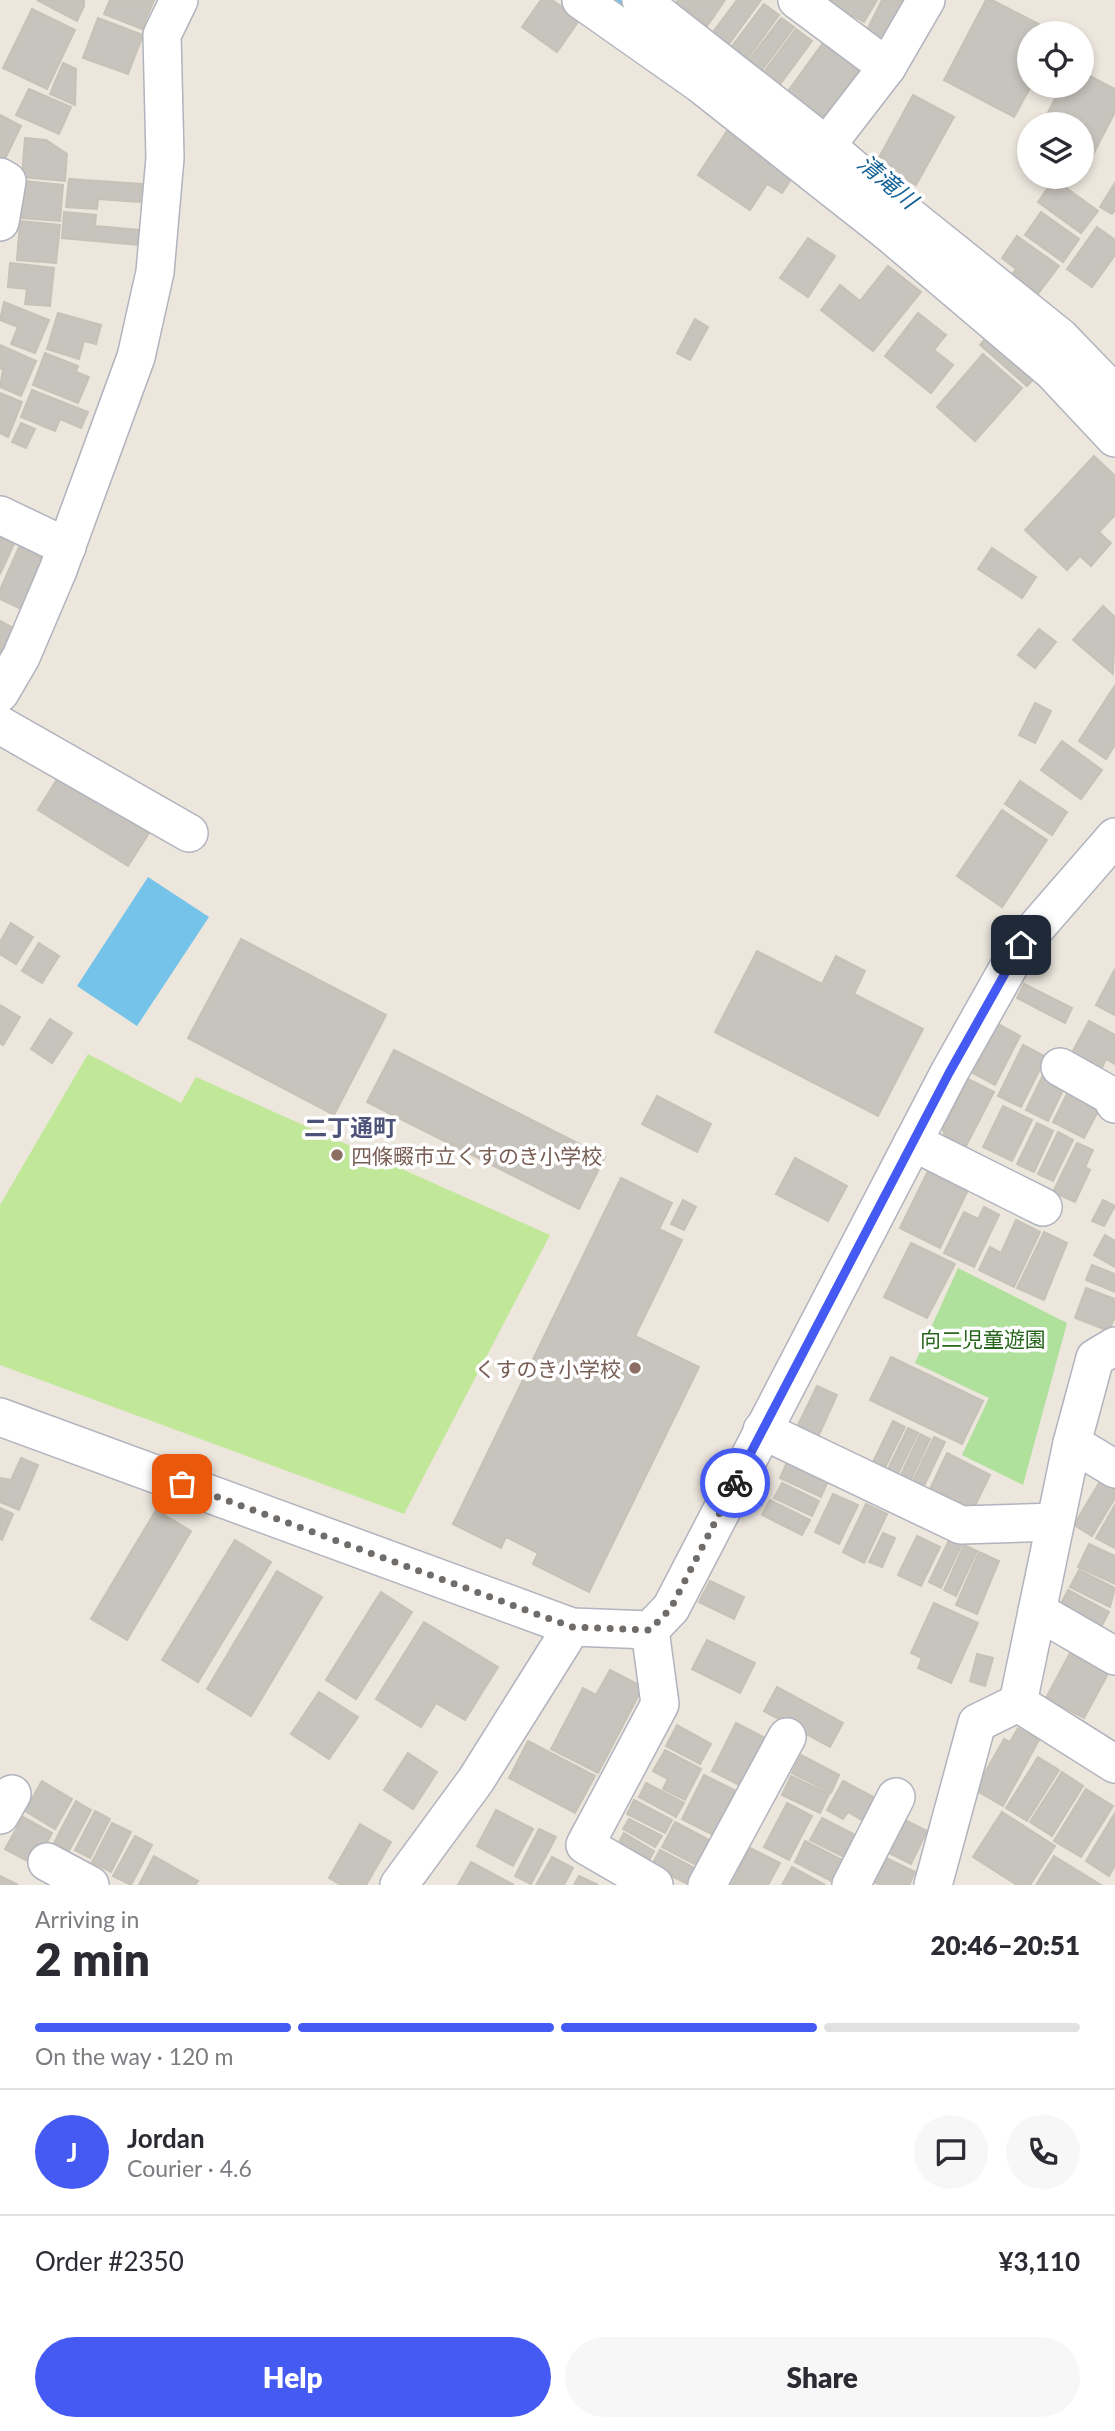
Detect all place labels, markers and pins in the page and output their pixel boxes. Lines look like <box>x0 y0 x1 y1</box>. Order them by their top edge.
pin <box>991 915 1051 975</box>
place label: 四條畷市立くすのき小学校 <box>351 1143 602 1168</box>
marker: 四條畷市立くすのき小学校 <box>329 1147 345 1163</box>
place label: くすのき小学校 <box>475 1356 621 1381</box>
marker: くすのき小学校 <box>627 1360 643 1376</box>
pin <box>152 1454 212 1514</box>

